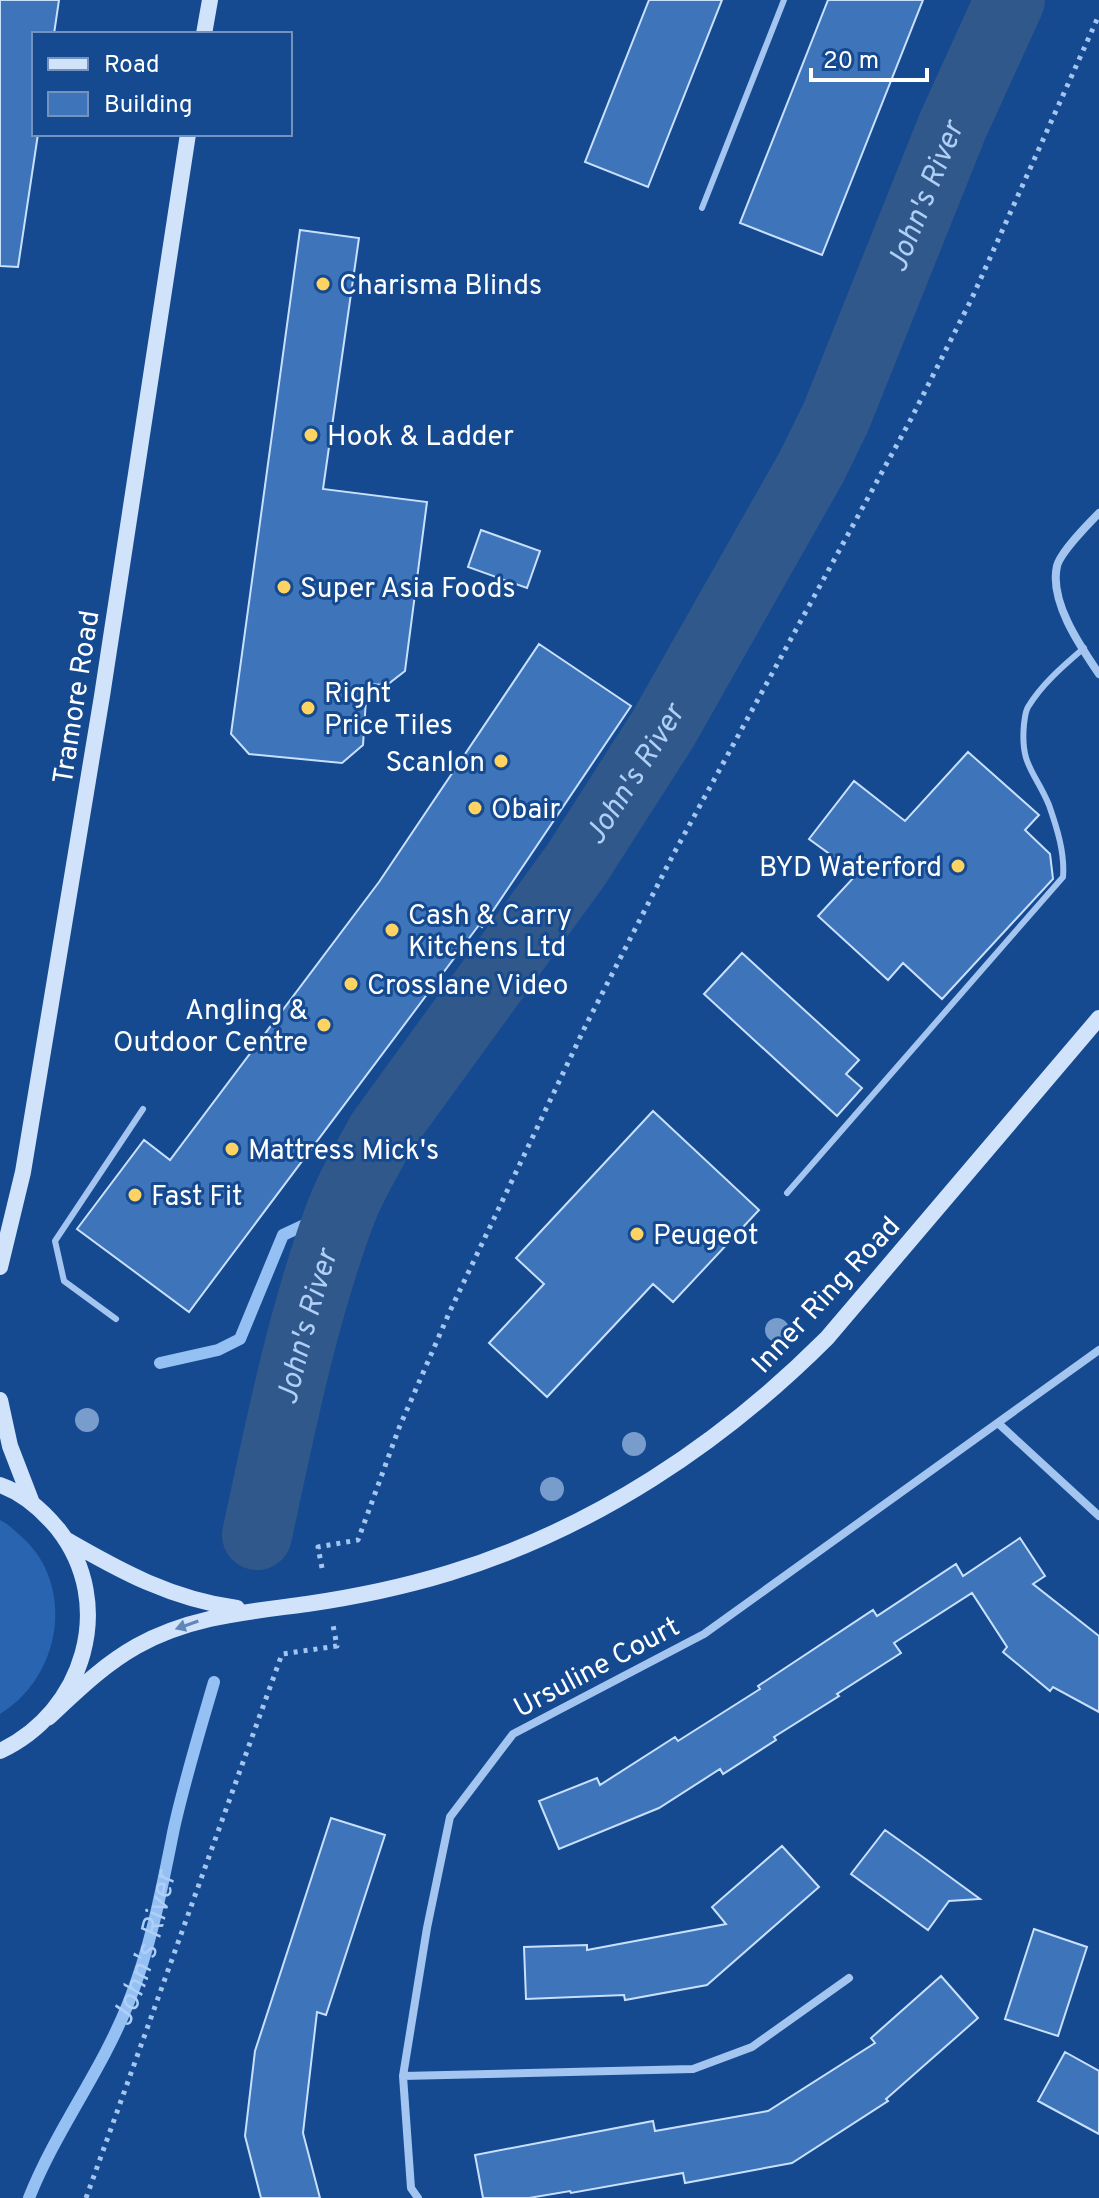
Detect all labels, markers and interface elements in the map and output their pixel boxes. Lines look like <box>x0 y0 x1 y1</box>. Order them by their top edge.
legend <box>32 32 292 136</box>
scale bar <box>811 32 927 82</box>
text: 20 m <box>823 47 879 77</box>
text: Road <box>104 51 160 81</box>
text: Building <box>104 91 193 121</box>
water label: John's River <box>880 114 974 278</box>
place label: Charisma Blinds <box>339 269 542 305</box>
marker: Charisma Blinds <box>314 275 332 293</box>
place label: Hook & Ladder <box>327 420 514 456</box>
marker: Hook & Ladder <box>302 426 320 444</box>
place label: Super Asia Foods <box>300 572 516 608</box>
marker: Super Asia Foods <box>275 578 293 596</box>
street label: Tramore Road <box>46 608 109 787</box>
place label: Right Price Tiles <box>324 677 453 745</box>
water label: John's River <box>578 696 695 852</box>
marker: Right Price Tiles <box>299 699 317 717</box>
place label: Scanlon <box>386 746 485 782</box>
marker: Scanlon <box>492 752 510 770</box>
place label: Obair <box>491 793 560 829</box>
marker: Obair <box>466 799 484 817</box>
place label: BYD Waterford <box>759 851 942 887</box>
marker: BYD Waterford <box>949 857 967 875</box>
place label: Cash & Carry Kitchens Ltd <box>408 899 572 967</box>
marker: Cash & Carry Kitchens Ltd <box>383 921 401 939</box>
place label: Crosslane Video <box>367 969 568 1005</box>
marker: Crosslane Video <box>342 975 360 993</box>
place label: Angling & Outdoor Centre <box>113 994 308 1062</box>
marker: Angling & Outdoor Centre <box>315 1016 333 1034</box>
place label: Mattress Mick's <box>248 1134 439 1170</box>
marker: Mattress Mick's <box>223 1140 241 1158</box>
place label: Fast Fit <box>151 1180 243 1216</box>
marker: Fast Fit <box>126 1186 144 1204</box>
street label: Inner Ring Road <box>745 1210 909 1382</box>
place label: Peugeot <box>653 1219 759 1255</box>
marker: Peugeot <box>628 1225 646 1243</box>
water label: John's River <box>270 1243 348 1408</box>
street label: Ursuline Court <box>508 1610 686 1727</box>
one-way arrow <box>175 1619 199 1631</box>
water label: John's River <box>105 1866 186 2032</box>

